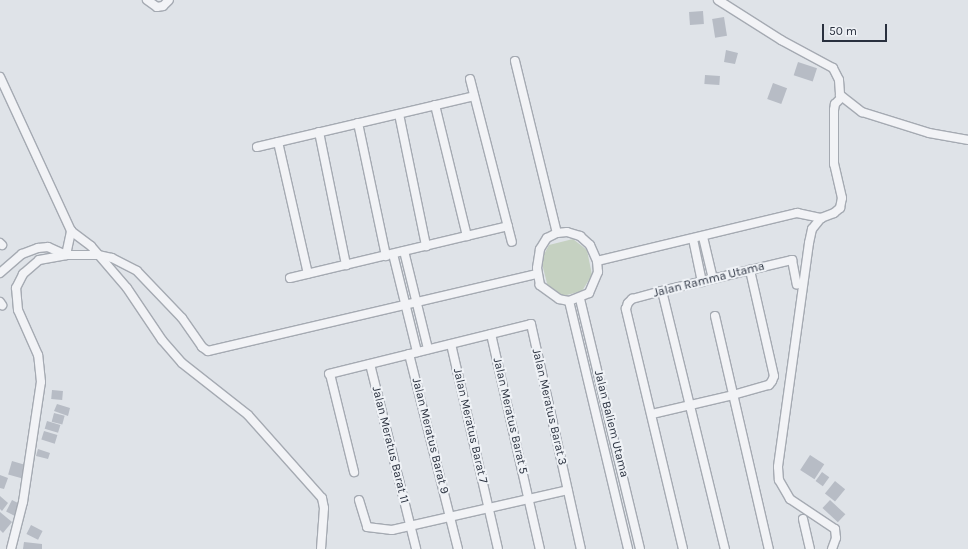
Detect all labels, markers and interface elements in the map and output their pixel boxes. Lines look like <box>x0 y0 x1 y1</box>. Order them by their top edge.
scale bar <box>824 16 889 42</box>
text: 50 m <box>829 24 857 38</box>
street label: Jalan Ramma Utama <box>652 259 766 301</box>
street label: Jalan Meratus Barat 3 <box>529 347 569 467</box>
street label: Jalan Meratus Barat 5 <box>490 356 530 476</box>
street label: Jalan Meratus Barat 7 <box>450 367 490 485</box>
street label: Jalan Baliem Utama <box>591 369 631 479</box>
street label: Jalan Meratus Barat 9 <box>409 377 451 495</box>
street label: Jalan Meratus Barat 11 <box>368 385 412 505</box>

